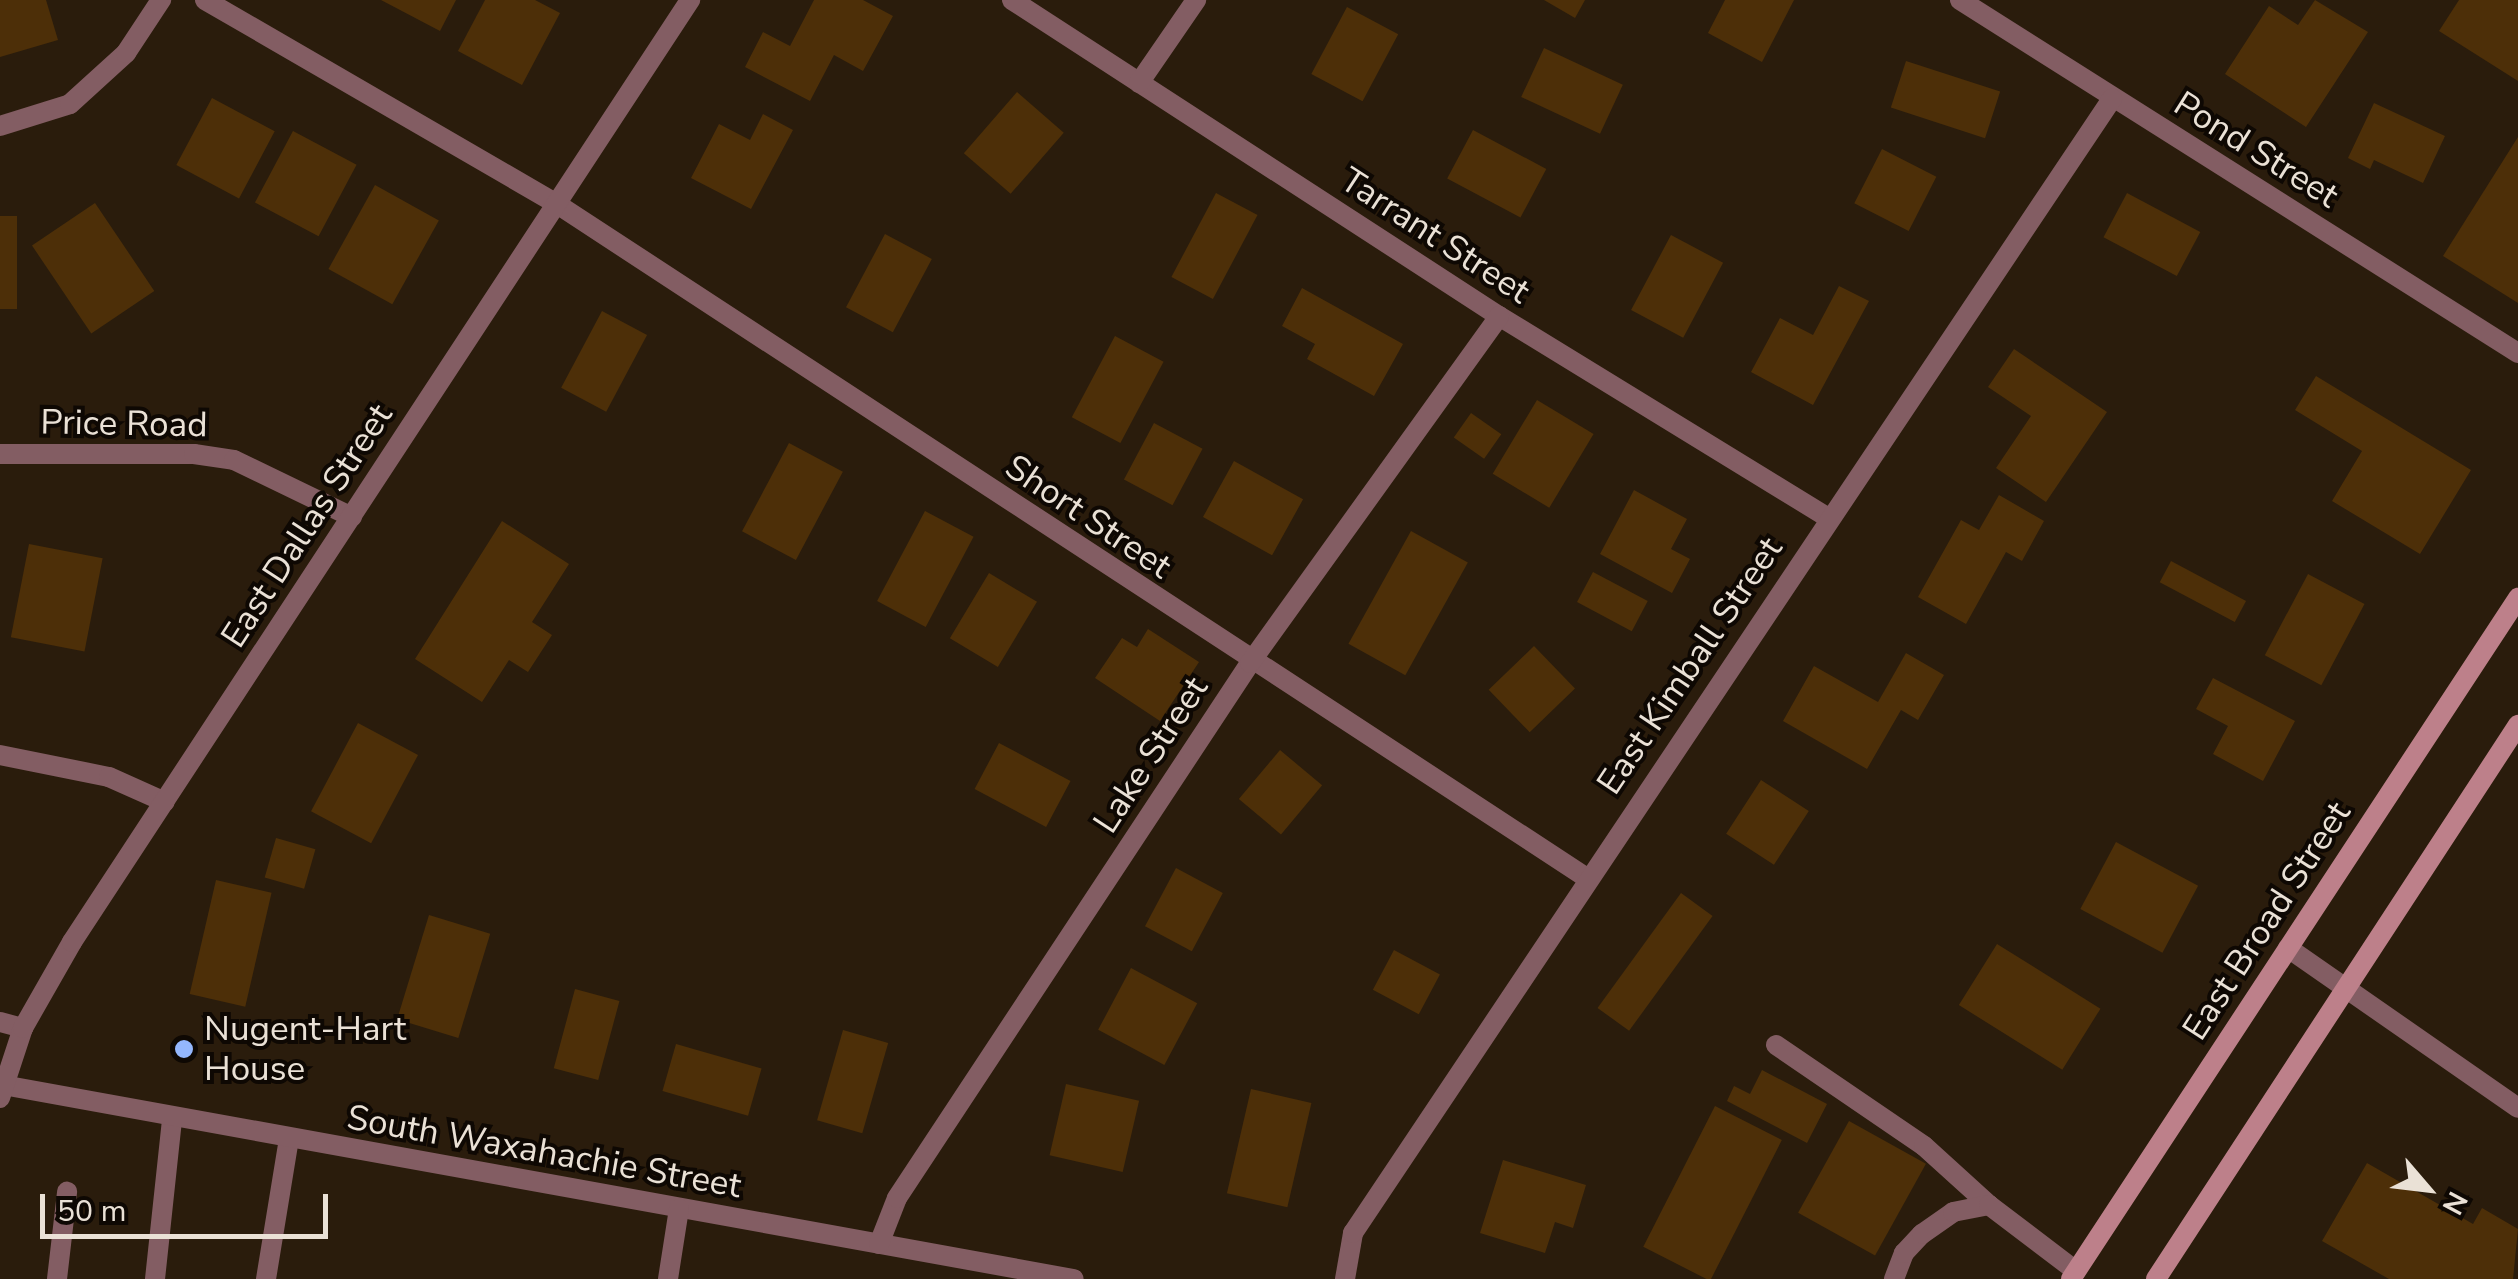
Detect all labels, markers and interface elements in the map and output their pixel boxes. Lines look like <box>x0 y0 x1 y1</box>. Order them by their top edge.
street label: Pond Street <box>2166 83 2346 217</box>
street label: Tarrant Street <box>1333 159 1537 313</box>
street label: East Dallas Street <box>213 396 401 656</box>
street label: Price Road <box>40 402 208 446</box>
street label: Short Street <box>997 446 1179 588</box>
street label: East Kimball Street <box>1589 530 1791 802</box>
street label: Lake Street <box>1085 669 1217 841</box>
street label: East Broad Street <box>2174 794 2360 1048</box>
place label: Nugent-Hart House <box>204 1008 406 1090</box>
marker: Nugent-Hart House <box>173 1038 195 1060</box>
street label: South Waxahachie Street <box>344 1097 744 1207</box>
north arrow <box>2378 1139 2478 1239</box>
scale bar <box>45 1174 332 1236</box>
text: N <box>2433 1185 2476 1221</box>
text: 50 m <box>57 1191 126 1232</box>

